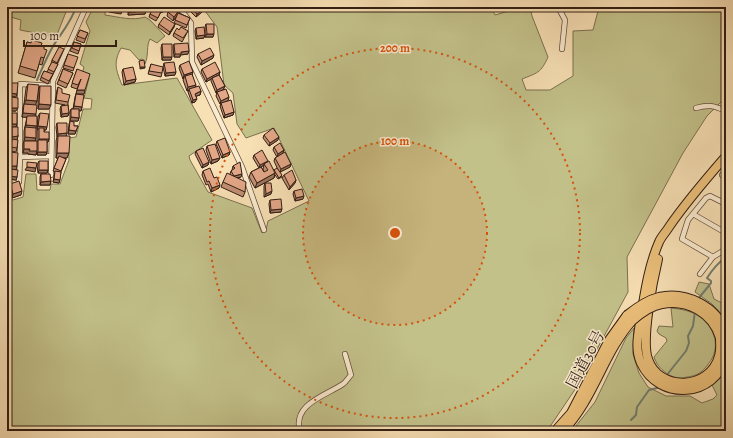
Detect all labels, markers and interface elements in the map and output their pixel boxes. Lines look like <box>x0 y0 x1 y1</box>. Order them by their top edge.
scale bar <box>24 22 116 48</box>
text: 100 m <box>30 28 59 44</box>
text: 200 m <box>380 40 410 56</box>
text: 100 m <box>381 133 409 149</box>
centre of rings <box>388 226 402 240</box>
street label: 国道30号 <box>561 326 610 393</box>

